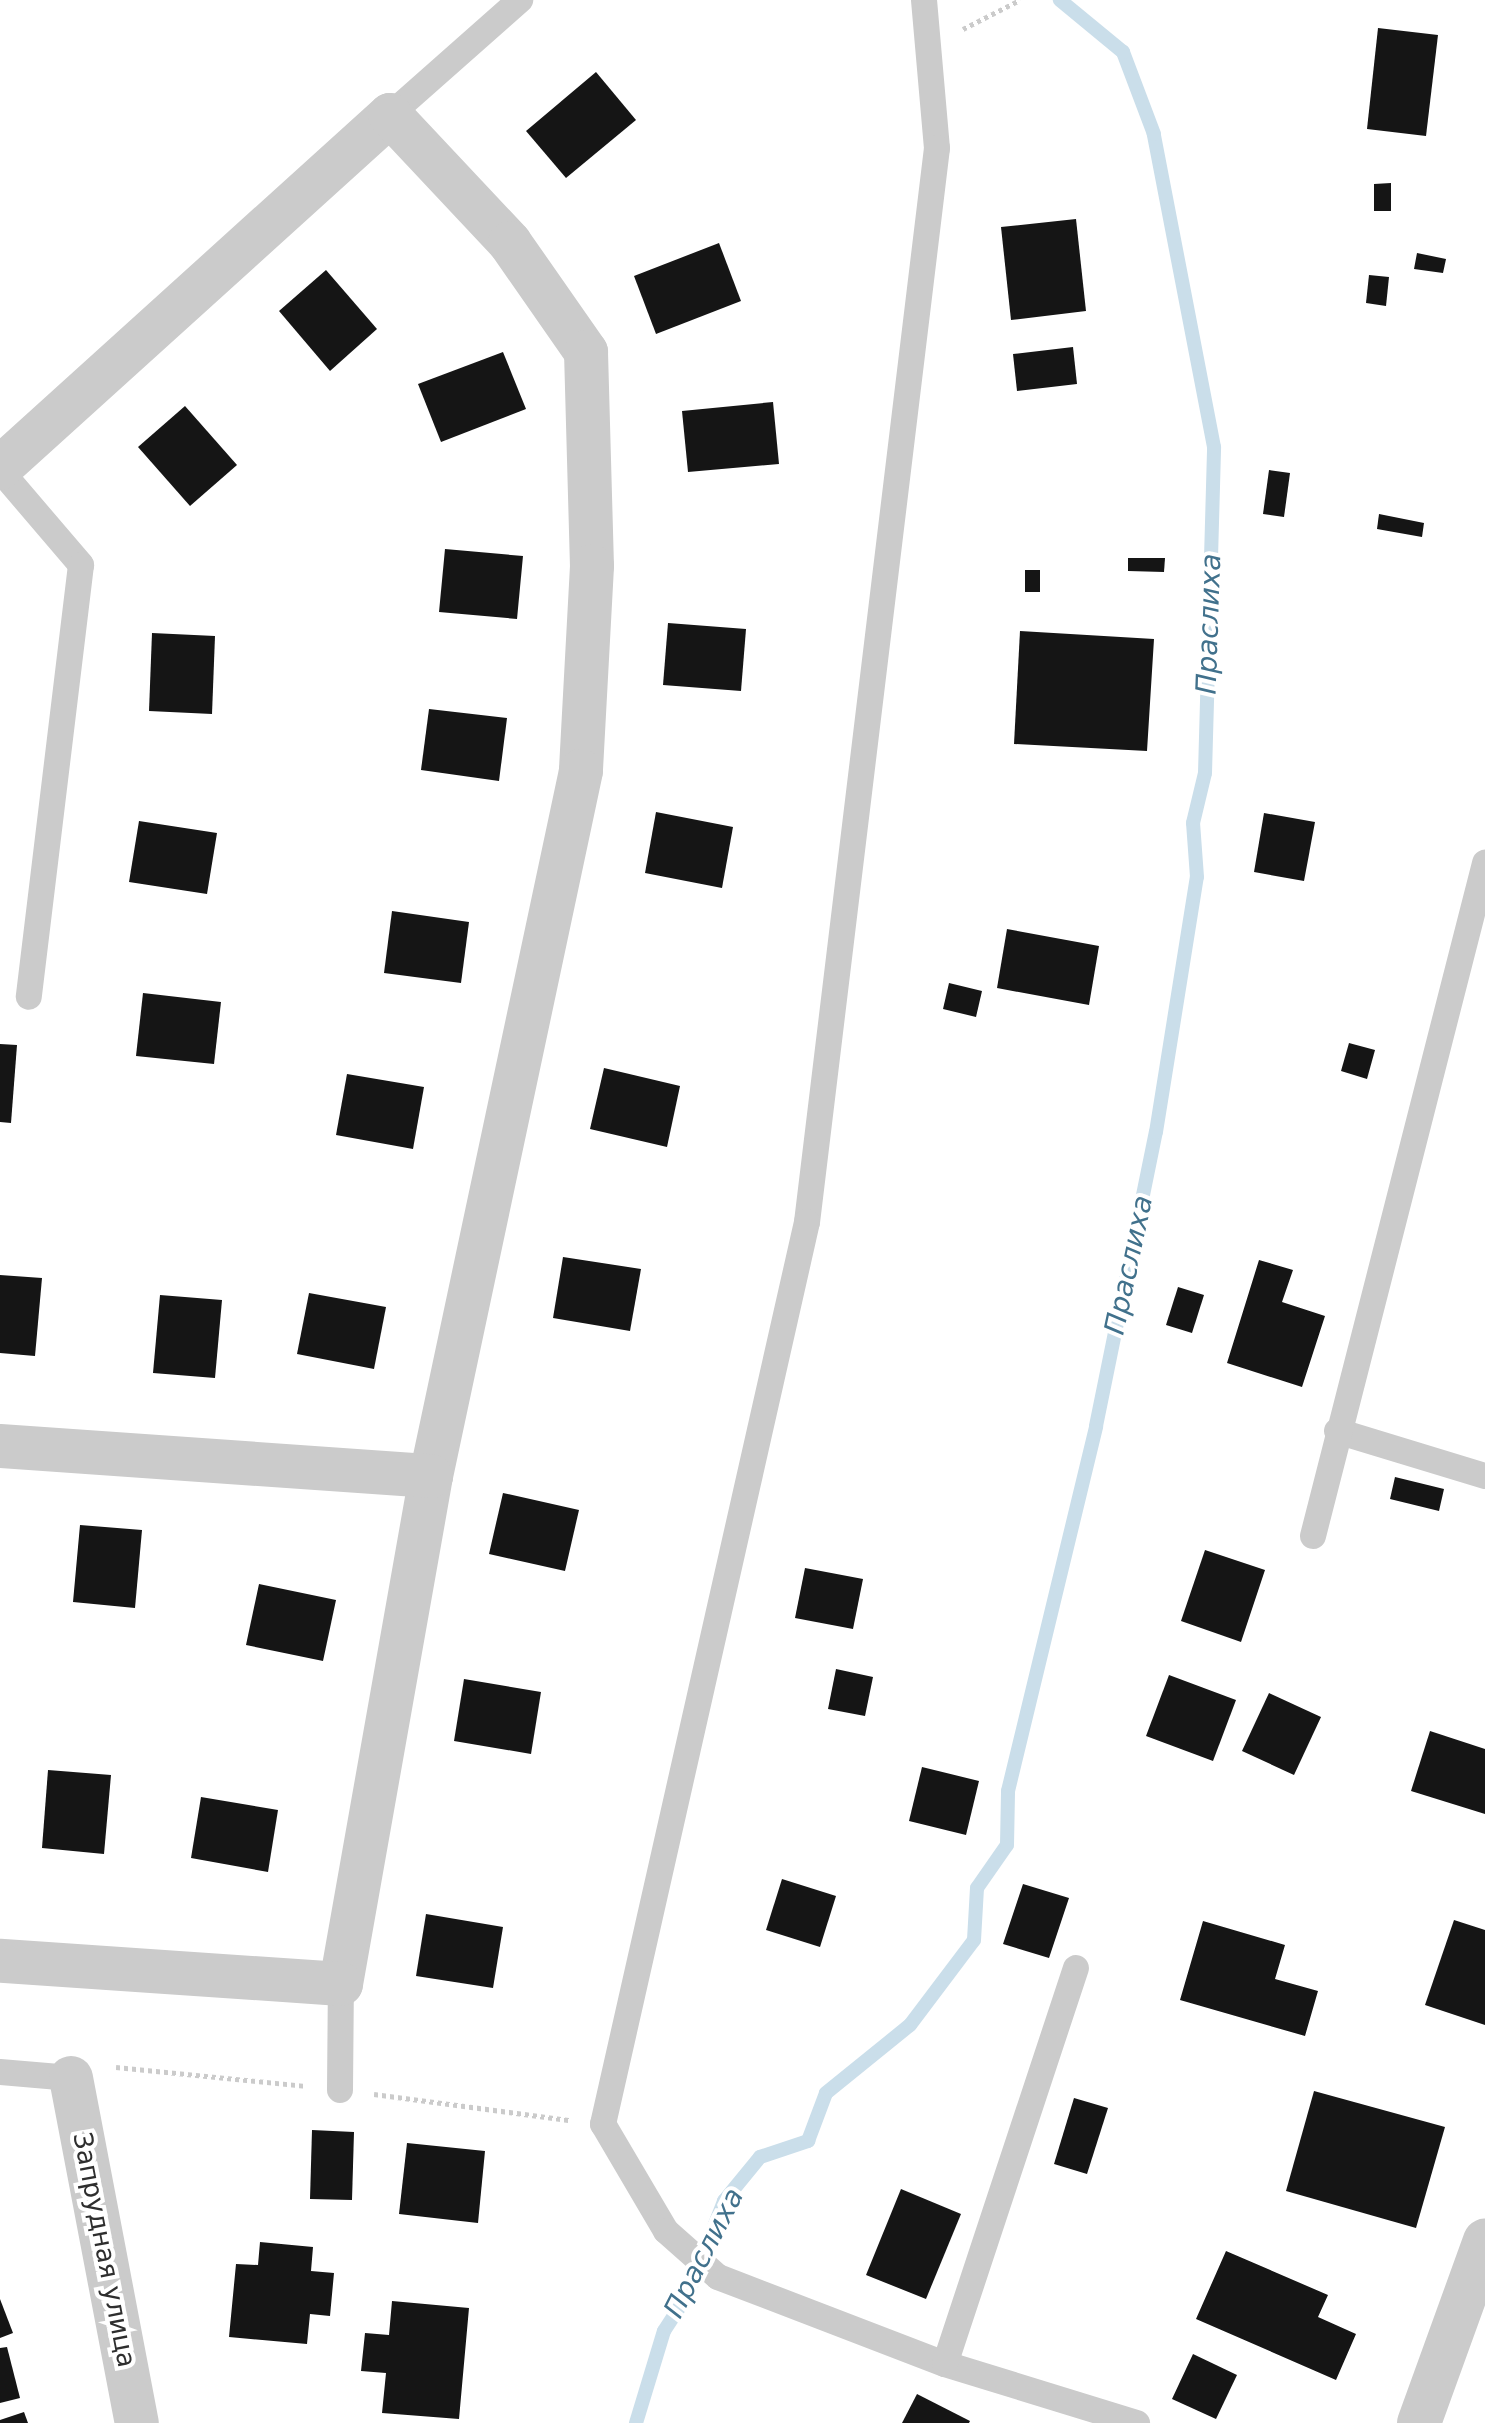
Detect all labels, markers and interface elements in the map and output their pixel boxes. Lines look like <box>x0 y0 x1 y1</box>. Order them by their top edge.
water label: Праслиха <box>1190 553 1228 695</box>
water label: Праслиха <box>1098 1192 1160 1338</box>
street label: Запрудная улица <box>66 2130 142 2370</box>
water label: Праслиха <box>657 2182 751 2324</box>

